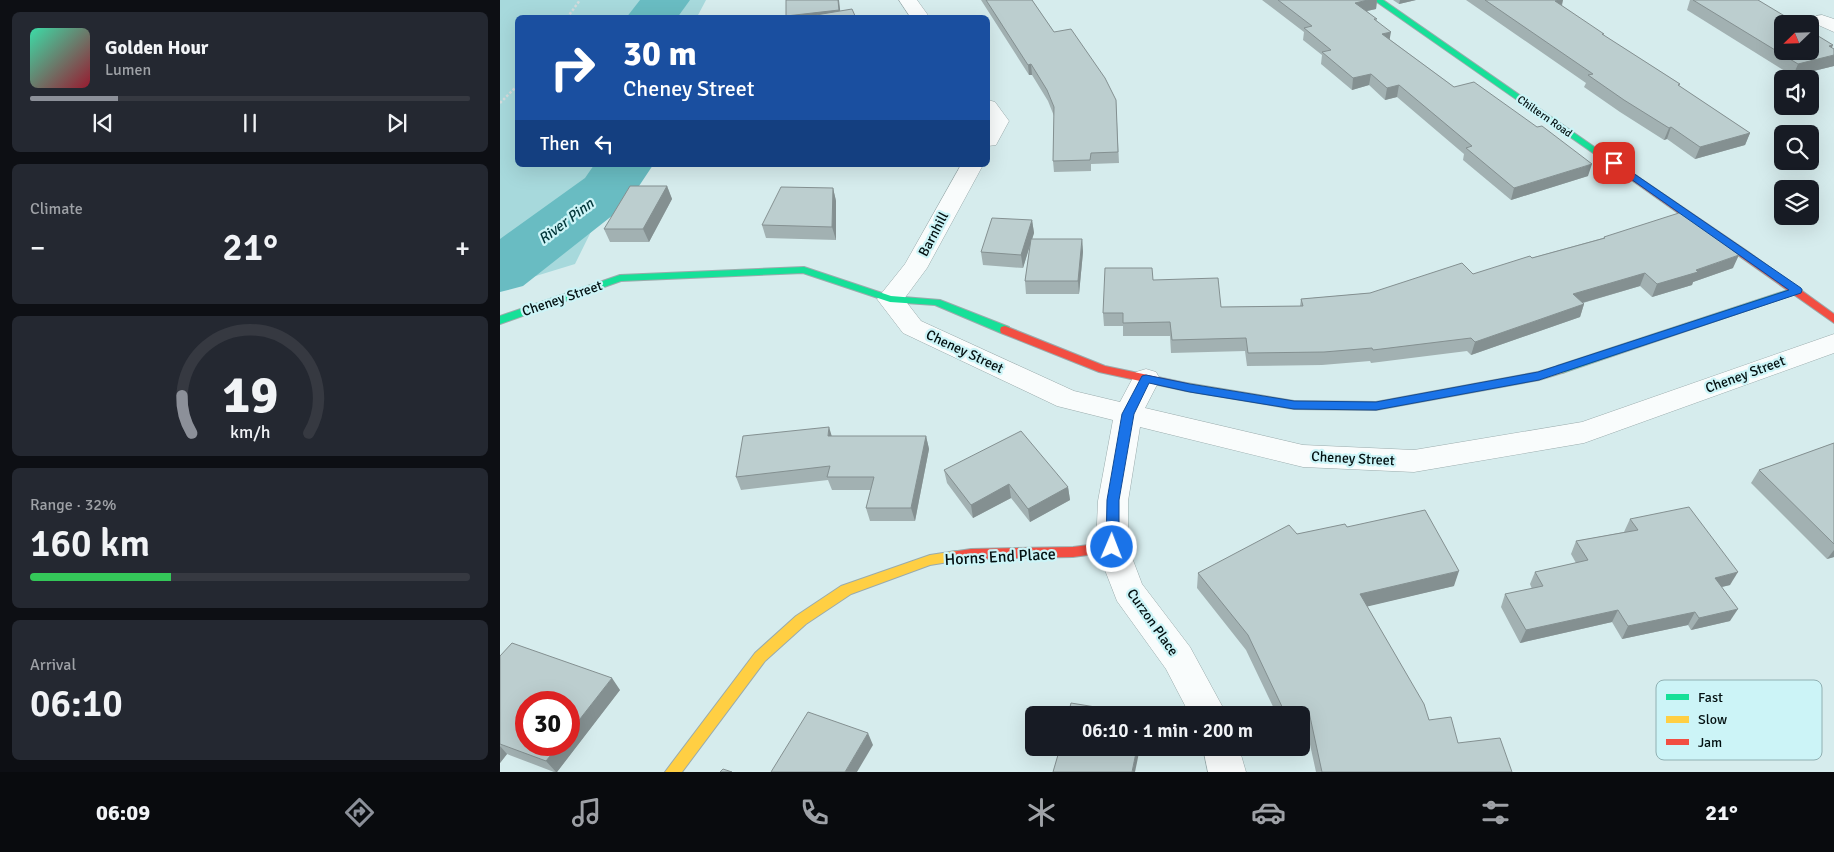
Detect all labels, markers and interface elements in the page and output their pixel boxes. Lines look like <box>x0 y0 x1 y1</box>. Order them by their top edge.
north arrow <box>1774 15 1819 60</box>
map controls <box>1774 15 1819 225</box>
text: 30 m <box>623 32 697 75</box>
icon: right <box>540 35 605 100</box>
text: Golden Hour <box>105 36 208 60</box>
text: Lumen <box>105 60 151 80</box>
button: sound <box>1774 70 1819 115</box>
text: Cheney Street <box>623 75 754 102</box>
street label: Chiltern Road <box>1515 93 1575 140</box>
icon: previous <box>89 109 117 137</box>
icon: pause <box>236 109 264 137</box>
icon: next <box>383 109 411 137</box>
button: search <box>1774 125 1819 170</box>
icon: left <box>590 130 618 158</box>
text: Then <box>540 132 580 156</box>
pin <box>1593 142 1635 184</box>
icon: arrive <box>1600 149 1628 177</box>
button: layers <box>1774 180 1819 225</box>
water label: River Pinn <box>535 194 598 248</box>
text: Climate <box>30 199 83 219</box>
street label: Barnhill <box>915 209 952 259</box>
text: 21° <box>222 224 278 271</box>
text: − <box>30 231 45 265</box>
text: + <box>455 231 470 265</box>
street label: Cheney Street <box>520 277 605 320</box>
street label: Cheney Street <box>923 326 1006 377</box>
street label: Cheney Street <box>1703 352 1787 397</box>
text: 19 <box>222 363 278 427</box>
text: km/h <box>230 421 270 443</box>
street label: Cheney Street <box>1311 448 1395 469</box>
text: Range · 32% <box>30 495 116 515</box>
text: 160 km <box>30 520 150 567</box>
position arrow <box>1085 520 1137 572</box>
street label: Horns End Place <box>944 544 1056 570</box>
street label: Curzon Place <box>1123 585 1182 659</box>
text: Arrival <box>30 655 76 675</box>
text: 06:10 <box>30 680 123 727</box>
legend <box>1656 680 1822 760</box>
text: Fast <box>1698 689 1723 706</box>
speed limit sign: 30 <box>515 691 580 756</box>
text: Slow <box>1698 711 1727 728</box>
text: 06:10 · 1 min · 200 m <box>1082 719 1253 743</box>
text: Jam <box>1698 734 1722 751</box>
icon: directions <box>342 795 377 830</box>
icon: music <box>569 795 604 830</box>
icon: phone <box>797 795 832 830</box>
icon: climate <box>1024 795 1059 830</box>
icon: car <box>1251 795 1286 830</box>
icon: filters <box>1478 795 1513 830</box>
text: 06:09 <box>96 799 150 826</box>
text: 21° <box>1705 799 1738 826</box>

